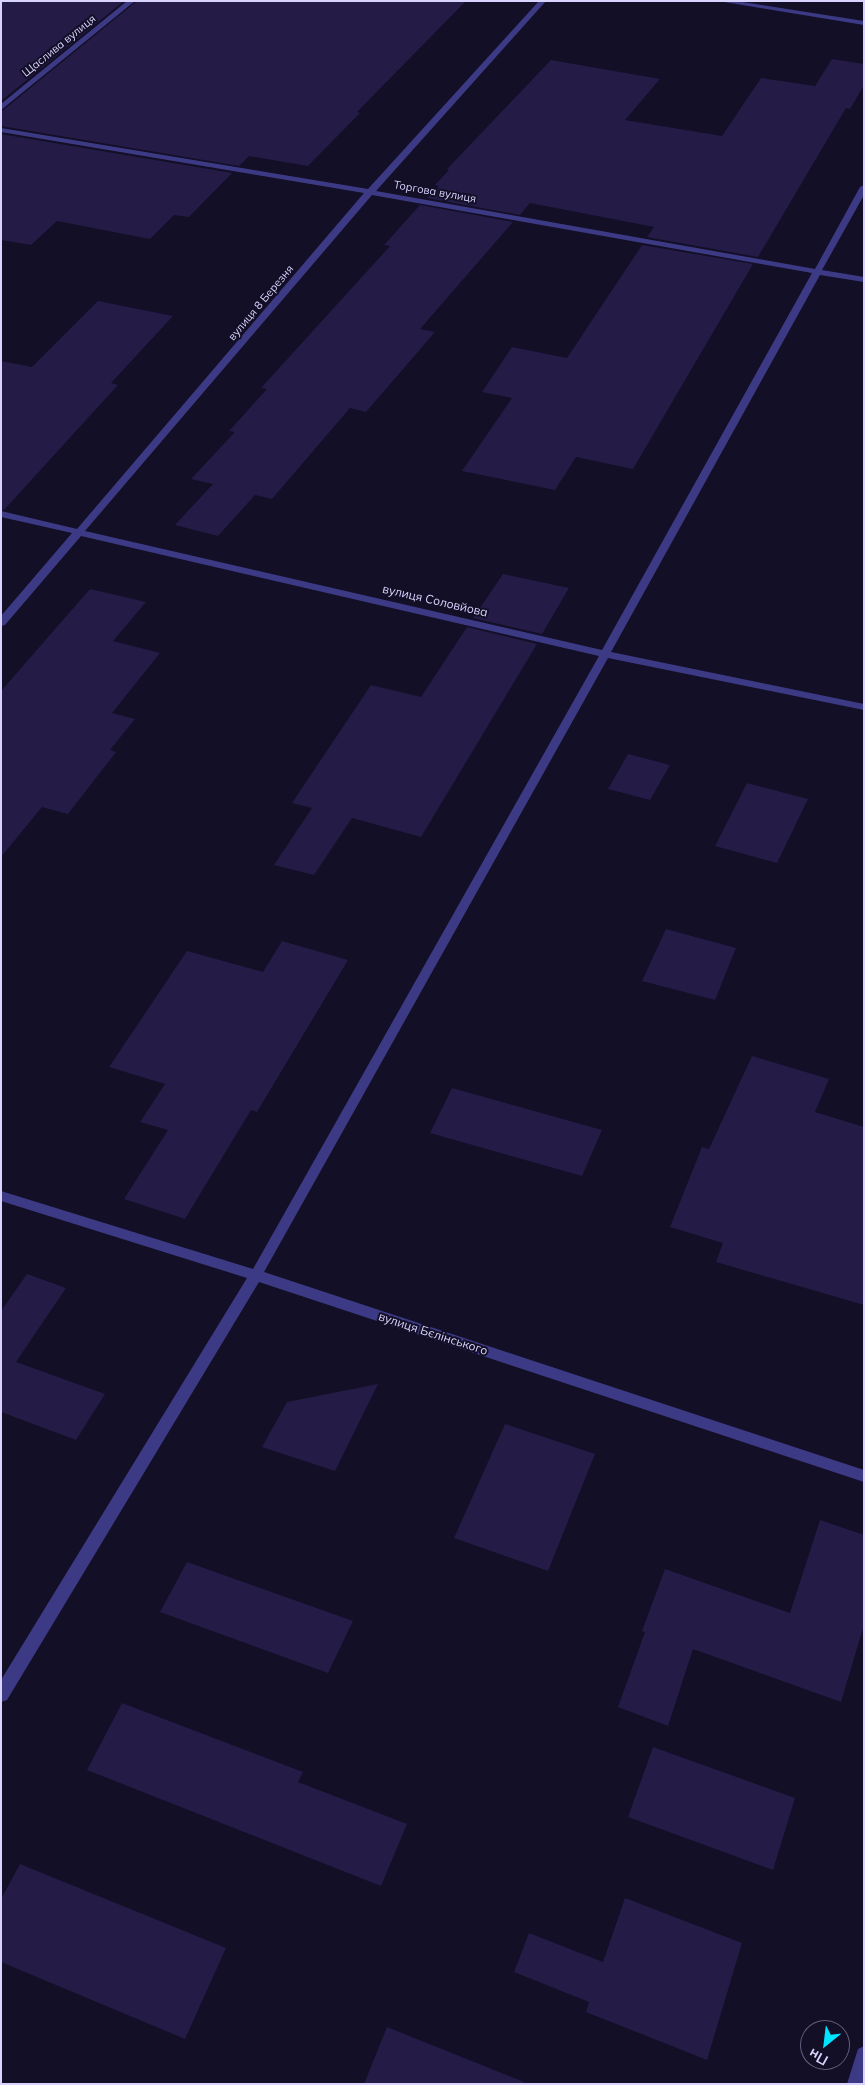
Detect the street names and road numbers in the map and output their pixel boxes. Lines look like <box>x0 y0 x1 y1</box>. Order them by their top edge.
street label: Щаслива вулиця <box>20 12 98 80</box>
street label: Торгова вулиця <box>393 178 477 206</box>
street label: вулиця 8 Березня <box>226 263 296 343</box>
street label: вулиця Соловйова <box>381 582 489 620</box>
street label: вулиця Бєлінського <box>377 1310 489 1358</box>

